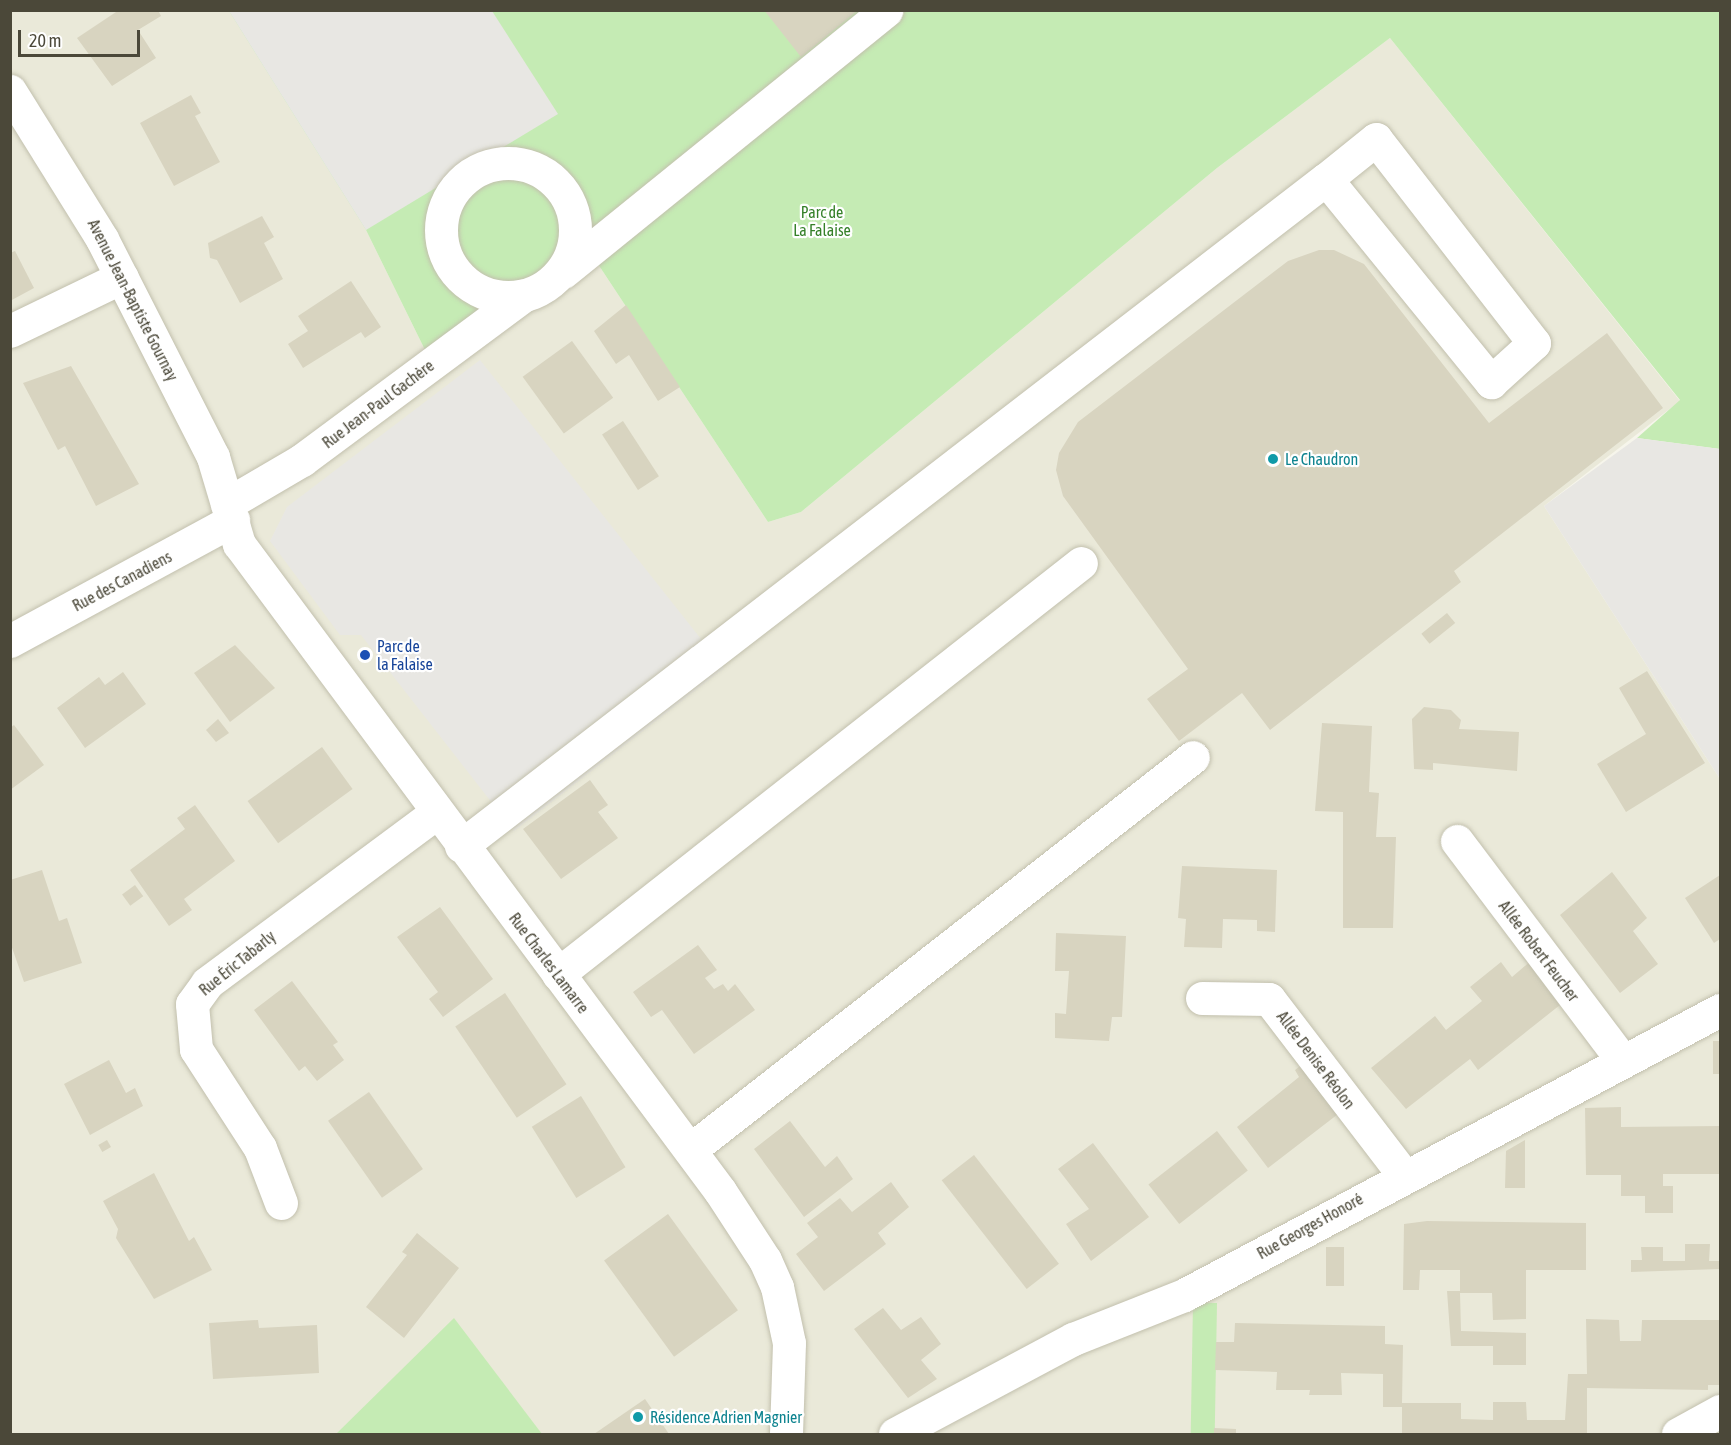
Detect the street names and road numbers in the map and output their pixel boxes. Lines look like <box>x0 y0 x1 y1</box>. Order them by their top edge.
street label: Avenue Jean-Baptiste Gournay <box>84 216 182 384</box>
street label: Rue Jean-Paul Gachère <box>318 356 438 452</box>
street label: Rue des Canadiens <box>69 547 175 615</box>
street label: Allée Robert Feucher <box>1495 897 1583 1005</box>
street label: Rue Charles Lamarre <box>505 909 593 1017</box>
street label: Rue Éric Tabarly <box>195 927 279 999</box>
street label: Allée Denise Réolon <box>1273 1007 1359 1113</box>
street label: Rue Georges Honoré <box>1254 1189 1366 1263</box>

